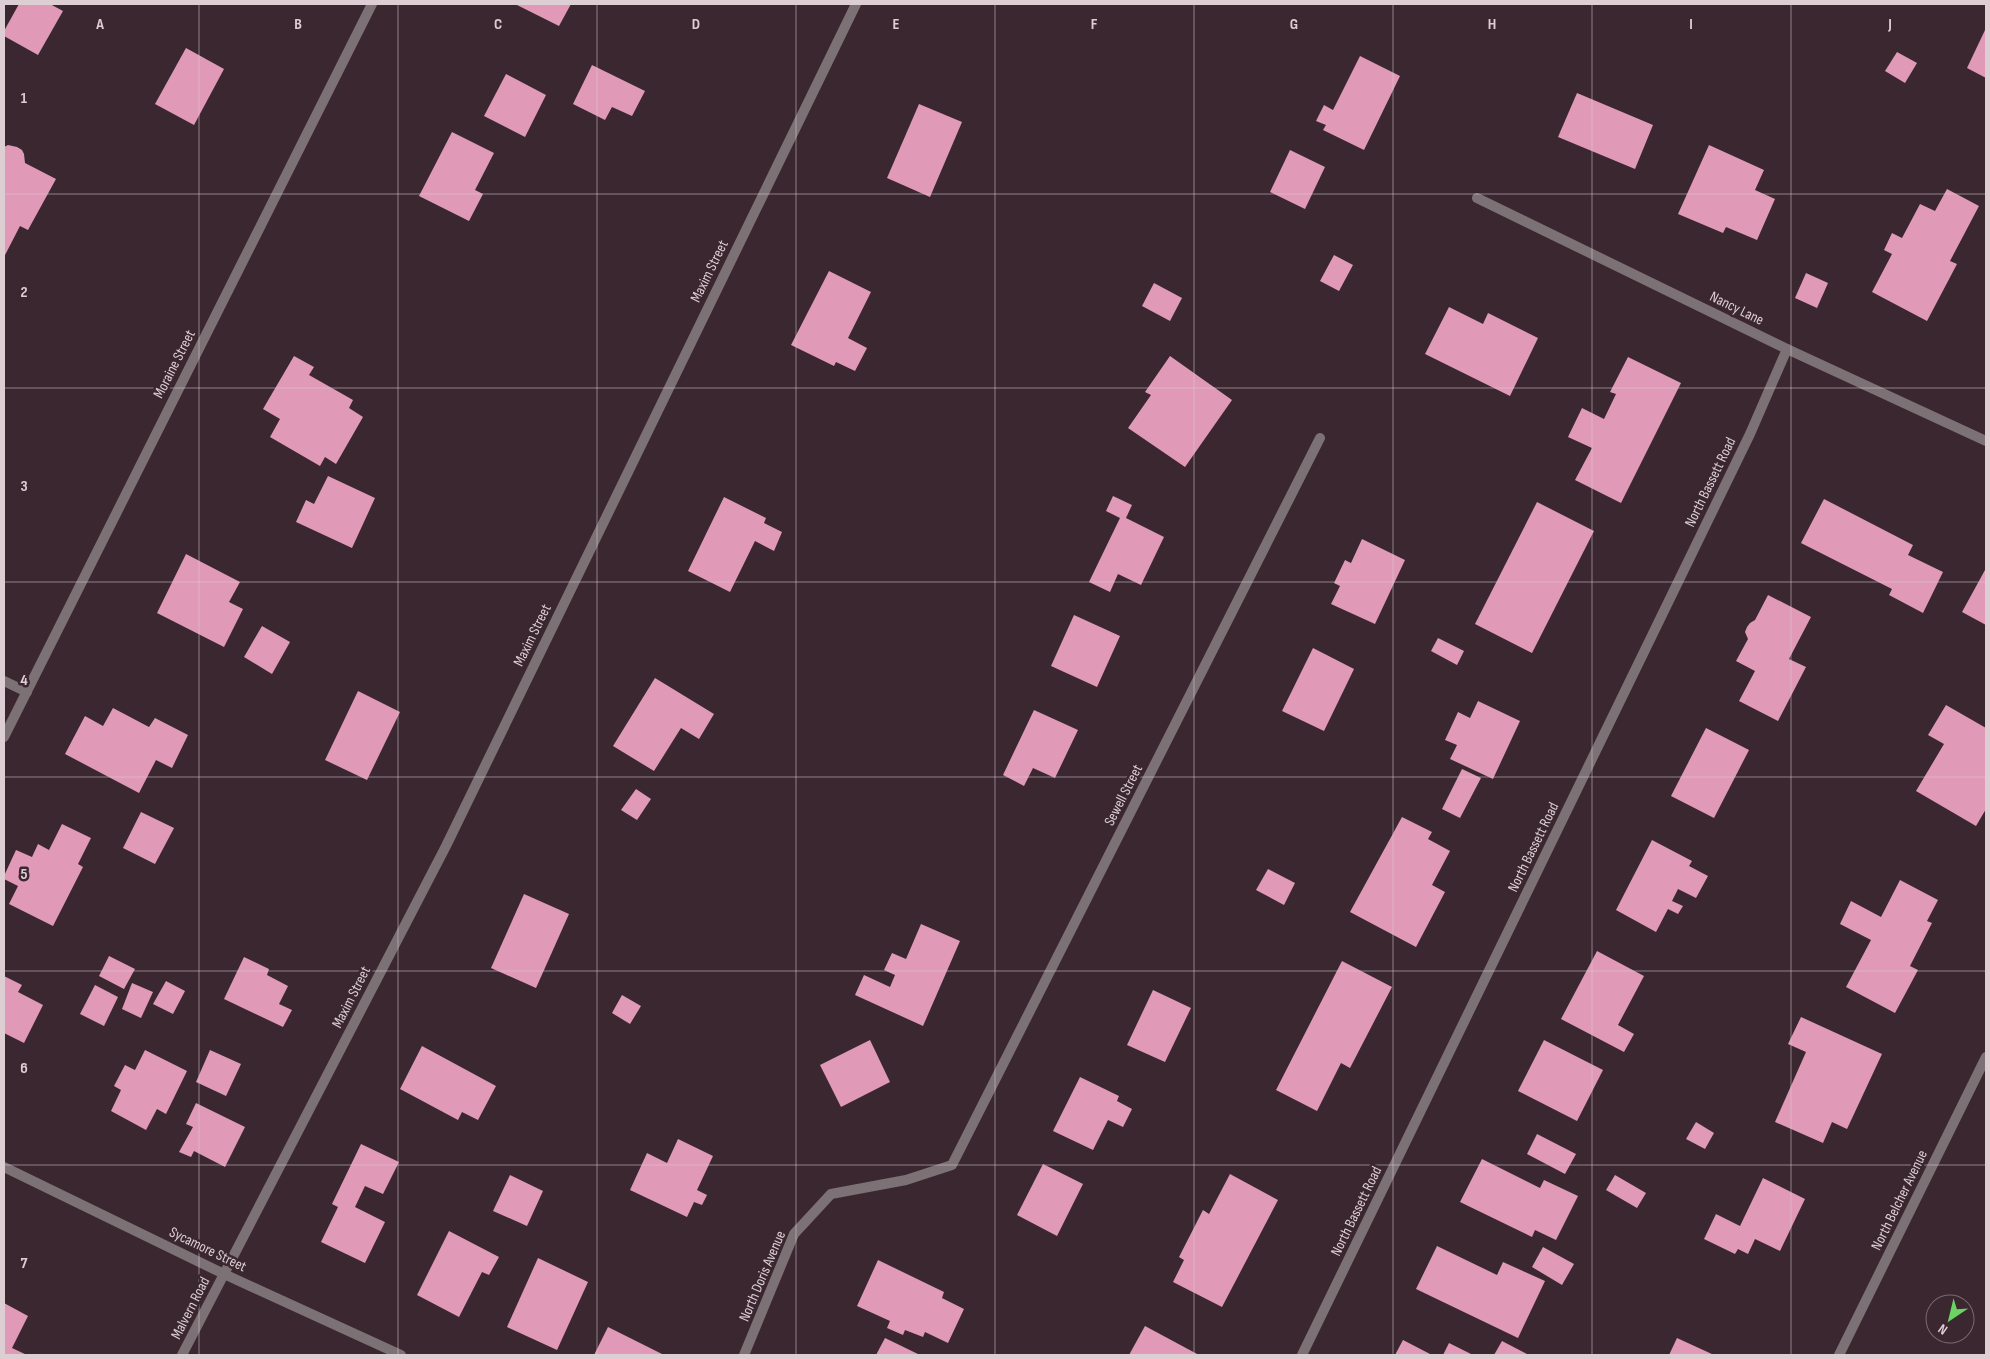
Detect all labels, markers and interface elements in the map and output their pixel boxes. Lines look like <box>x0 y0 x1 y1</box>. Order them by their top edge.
text: A <box>95 15 104 34</box>
text: B <box>294 15 302 34</box>
text: C <box>494 15 502 34</box>
text: D <box>692 15 700 34</box>
text: E <box>893 15 900 34</box>
text: F <box>1091 15 1098 34</box>
text: G <box>1290 15 1298 34</box>
text: H <box>1488 15 1496 34</box>
text: I <box>1689 15 1693 34</box>
text: J <box>1887 15 1892 34</box>
text: 1 <box>21 89 28 108</box>
street label: Maxim Street <box>686 237 733 305</box>
text: 2 <box>20 283 28 302</box>
street label: Nancy Lane <box>1707 287 1767 330</box>
street label: Moraine Street <box>149 326 200 402</box>
street label: North Bassett Road <box>1681 434 1740 530</box>
text: 3 <box>20 477 28 496</box>
street label: Maxim Street <box>509 601 556 669</box>
text: 4 <box>20 671 28 690</box>
street label: Sewell Street <box>1100 761 1147 829</box>
street label: North Bassett Road <box>1504 799 1563 895</box>
text: 5 <box>20 865 28 884</box>
street label: Maxim Street <box>328 963 375 1031</box>
text: 6 <box>20 1059 28 1078</box>
street label: North Belcher Avenue <box>1867 1147 1932 1253</box>
street label: North Bassett Road <box>1327 1163 1386 1259</box>
street label: Sycamore Street <box>166 1223 250 1276</box>
street label: North Doris Avenue <box>735 1228 790 1325</box>
text: 7 <box>21 1254 28 1273</box>
street label: Malvern Road <box>167 1274 214 1343</box>
north arrow <box>1925 1294 1975 1344</box>
text: N <box>1935 1320 1951 1338</box>

